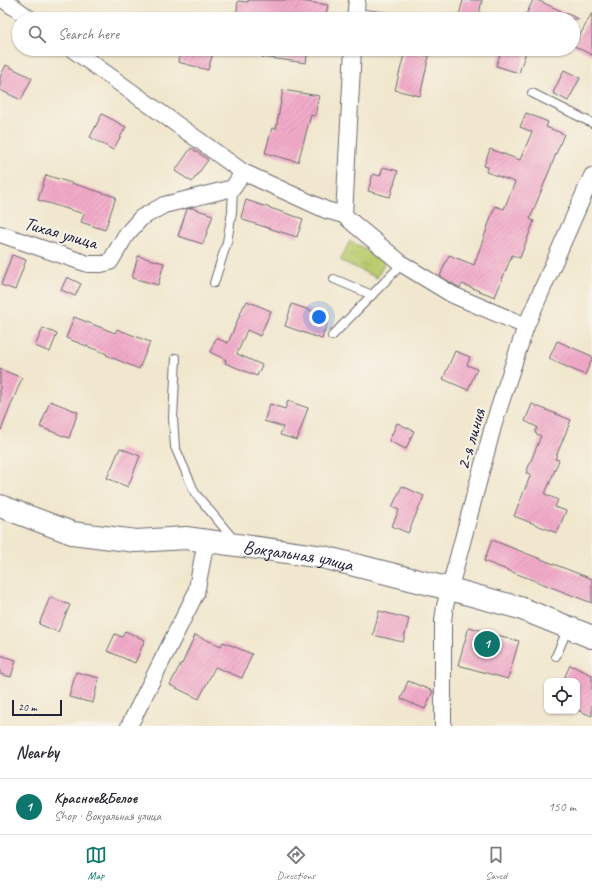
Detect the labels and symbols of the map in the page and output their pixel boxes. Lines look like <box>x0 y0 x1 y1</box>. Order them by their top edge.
street label: Тихая улица <box>21 211 102 255</box>
your location <box>309 307 329 327</box>
street label: 2-я линия <box>451 405 491 473</box>
street label: Вокзальная улица <box>241 535 357 578</box>
pin: 1 <box>474 629 500 659</box>
scale bar <box>12 698 62 717</box>

